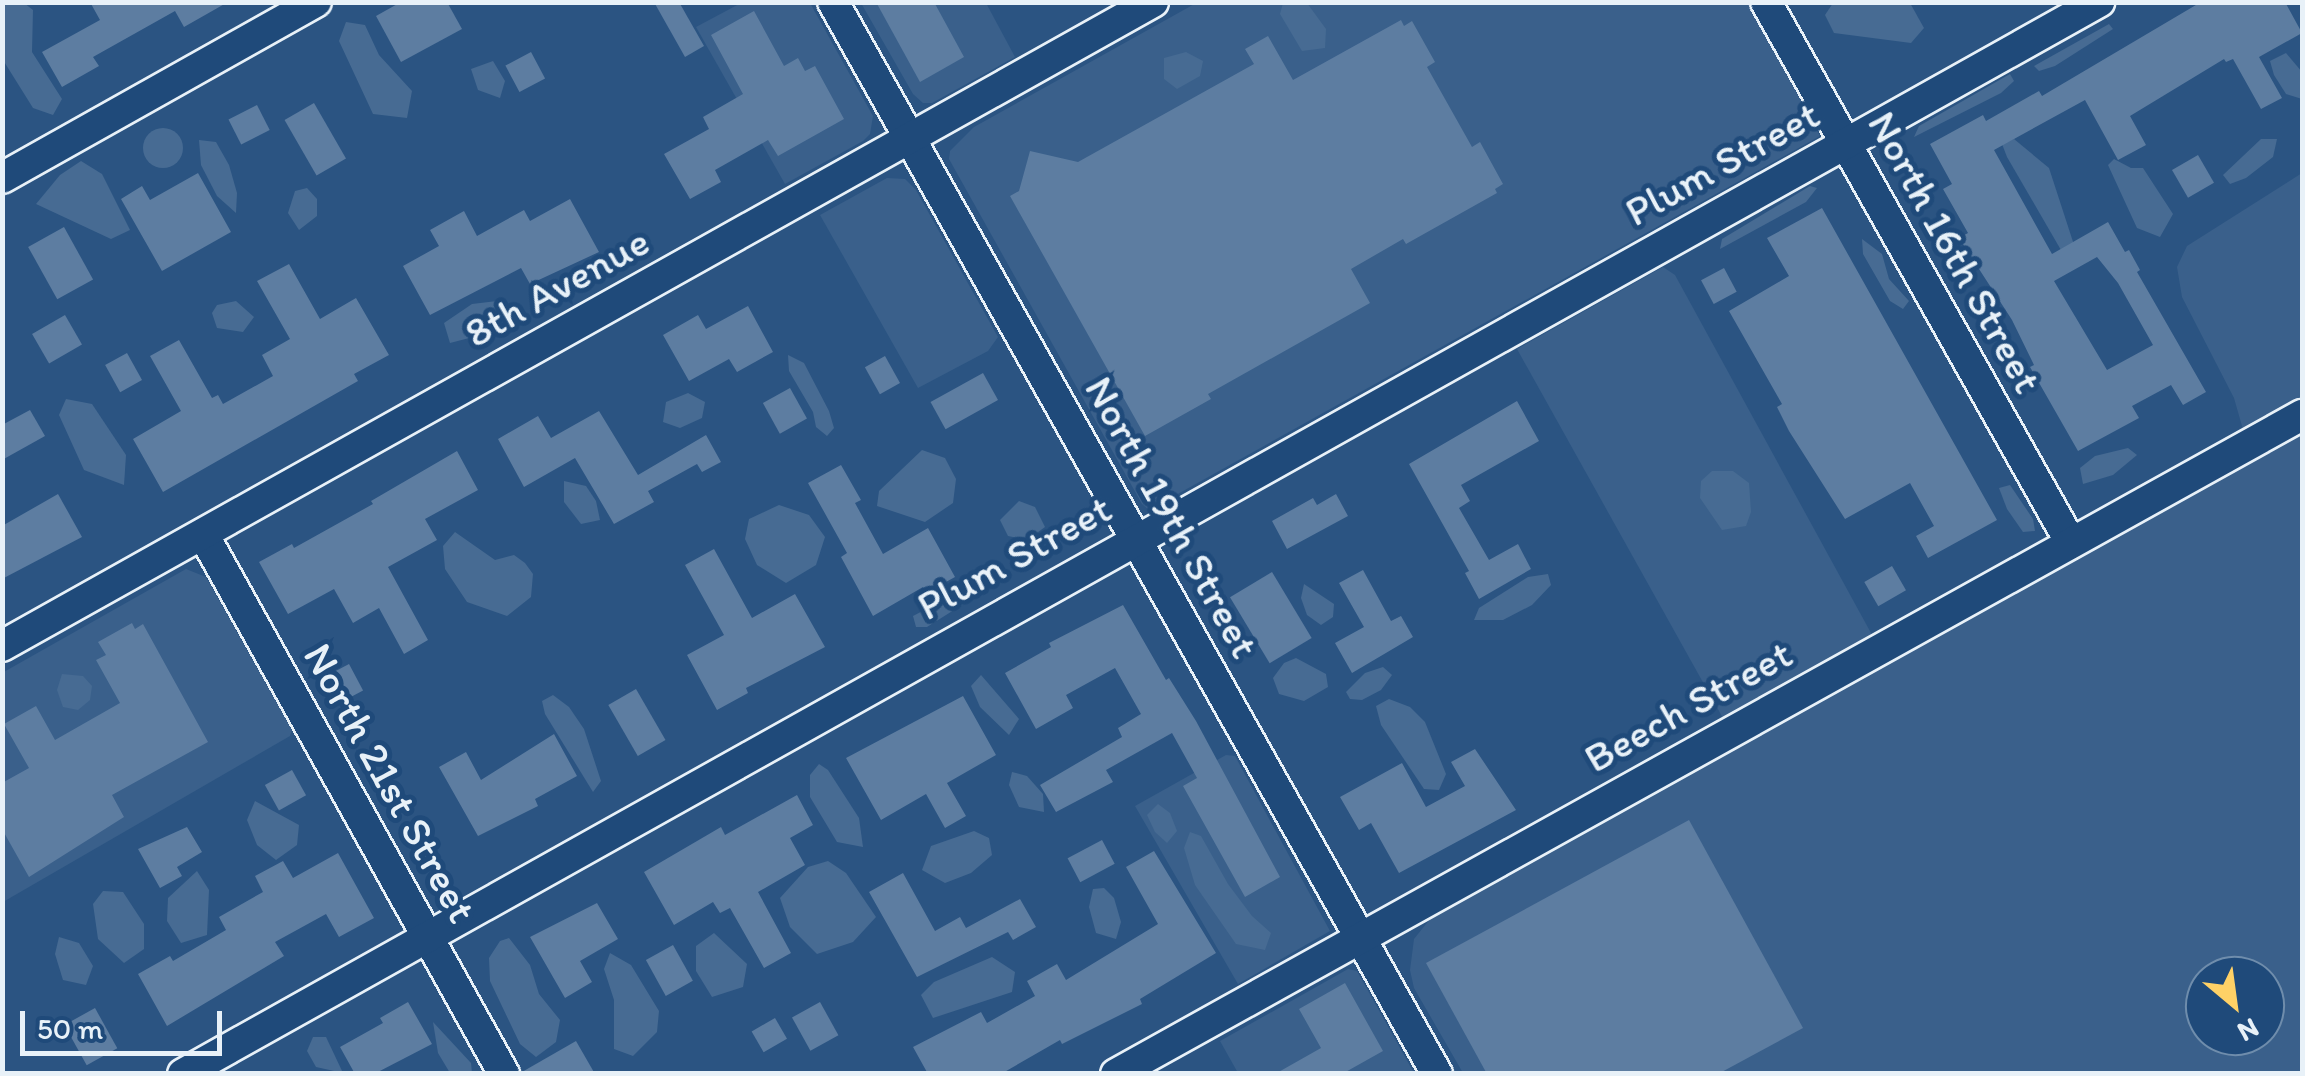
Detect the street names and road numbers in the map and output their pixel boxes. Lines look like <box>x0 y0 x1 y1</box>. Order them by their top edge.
street label: Plum Street <box>1616 89 1828 237</box>
street label: North 16th Street <box>1857 103 2053 401</box>
street label: 8th Avenue <box>457 216 657 358</box>
street label: North 19th Street <box>1074 368 1270 666</box>
street label: Plum Street <box>908 483 1120 631</box>
street label: Beech Street <box>1576 629 1800 783</box>
street label: North 21st Street <box>293 635 487 931</box>

